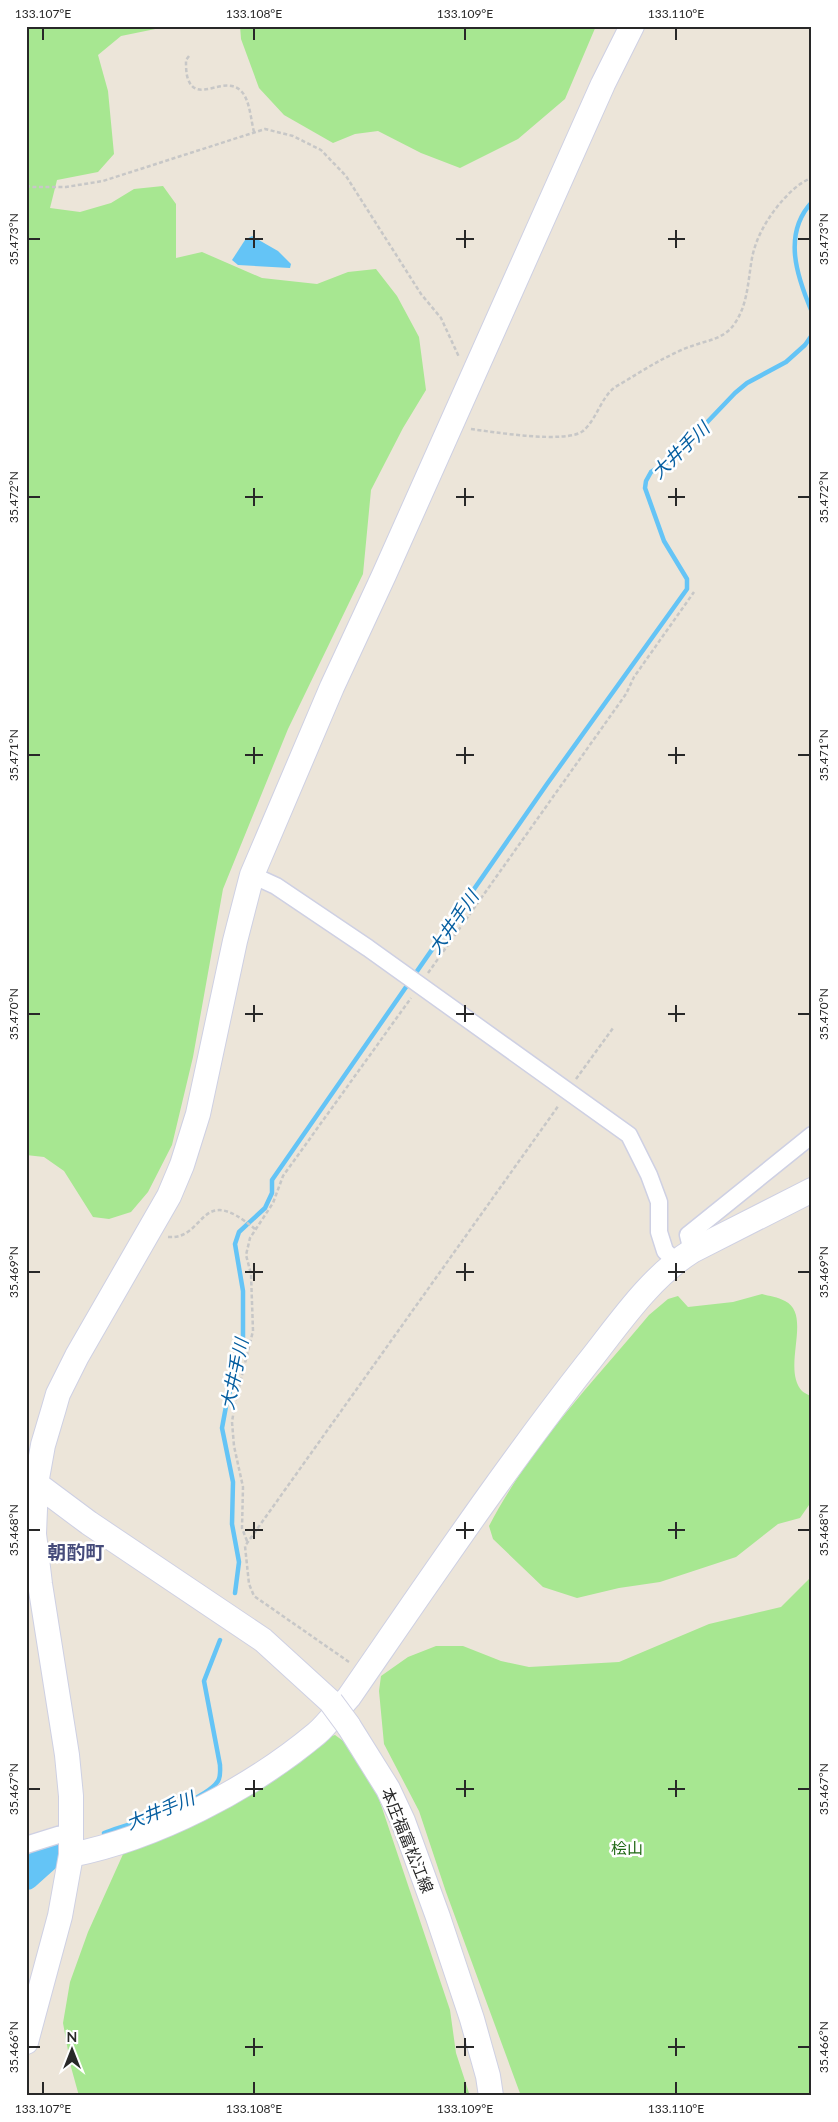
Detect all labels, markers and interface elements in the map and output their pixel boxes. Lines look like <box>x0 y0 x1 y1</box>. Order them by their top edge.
text: 133.107°E <box>15 6 71 21</box>
text: 133.108°E <box>226 6 282 21</box>
text: 133.109°E <box>437 6 493 21</box>
text: 133.110°E <box>648 6 704 21</box>
text: 35.473°N <box>6 213 21 265</box>
text: 35.473°N <box>816 213 831 265</box>
water label: 大井手川 <box>646 416 715 483</box>
text: 35.472°N <box>6 471 21 523</box>
text: 35.472°N <box>816 471 831 523</box>
text: 35.471°N <box>6 729 21 781</box>
text: 35.471°N <box>816 729 831 781</box>
water label: 大井手川 <box>423 885 484 958</box>
text: 35.470°N <box>6 988 21 1040</box>
text: 35.470°N <box>816 988 831 1040</box>
text: 35.469°N <box>6 1246 21 1298</box>
text: 35.469°N <box>816 1246 831 1298</box>
water label: 大井手川 <box>216 1335 253 1412</box>
text: 35.468°N <box>6 1504 21 1556</box>
text: 35.468°N <box>816 1504 831 1556</box>
district label: 朝酌町 <box>47 1540 105 1563</box>
text: 35.467°N <box>6 1763 21 1815</box>
text: 35.467°N <box>816 1763 831 1815</box>
street label: 本庄福富松江線 <box>378 1785 438 1895</box>
water label: 大井手川 <box>123 1786 199 1834</box>
park label: 桧山 <box>611 1838 643 1857</box>
text: 35.466°N <box>6 2021 21 2073</box>
text: 35.466°N <box>816 2021 831 2073</box>
north arrow <box>48 2024 98 2074</box>
text: N <box>67 2028 77 2045</box>
text: 133.107°E <box>15 2101 71 2116</box>
text: 133.108°E <box>226 2101 282 2116</box>
text: 133.109°E <box>437 2101 493 2116</box>
text: 133.110°E <box>648 2101 704 2116</box>

